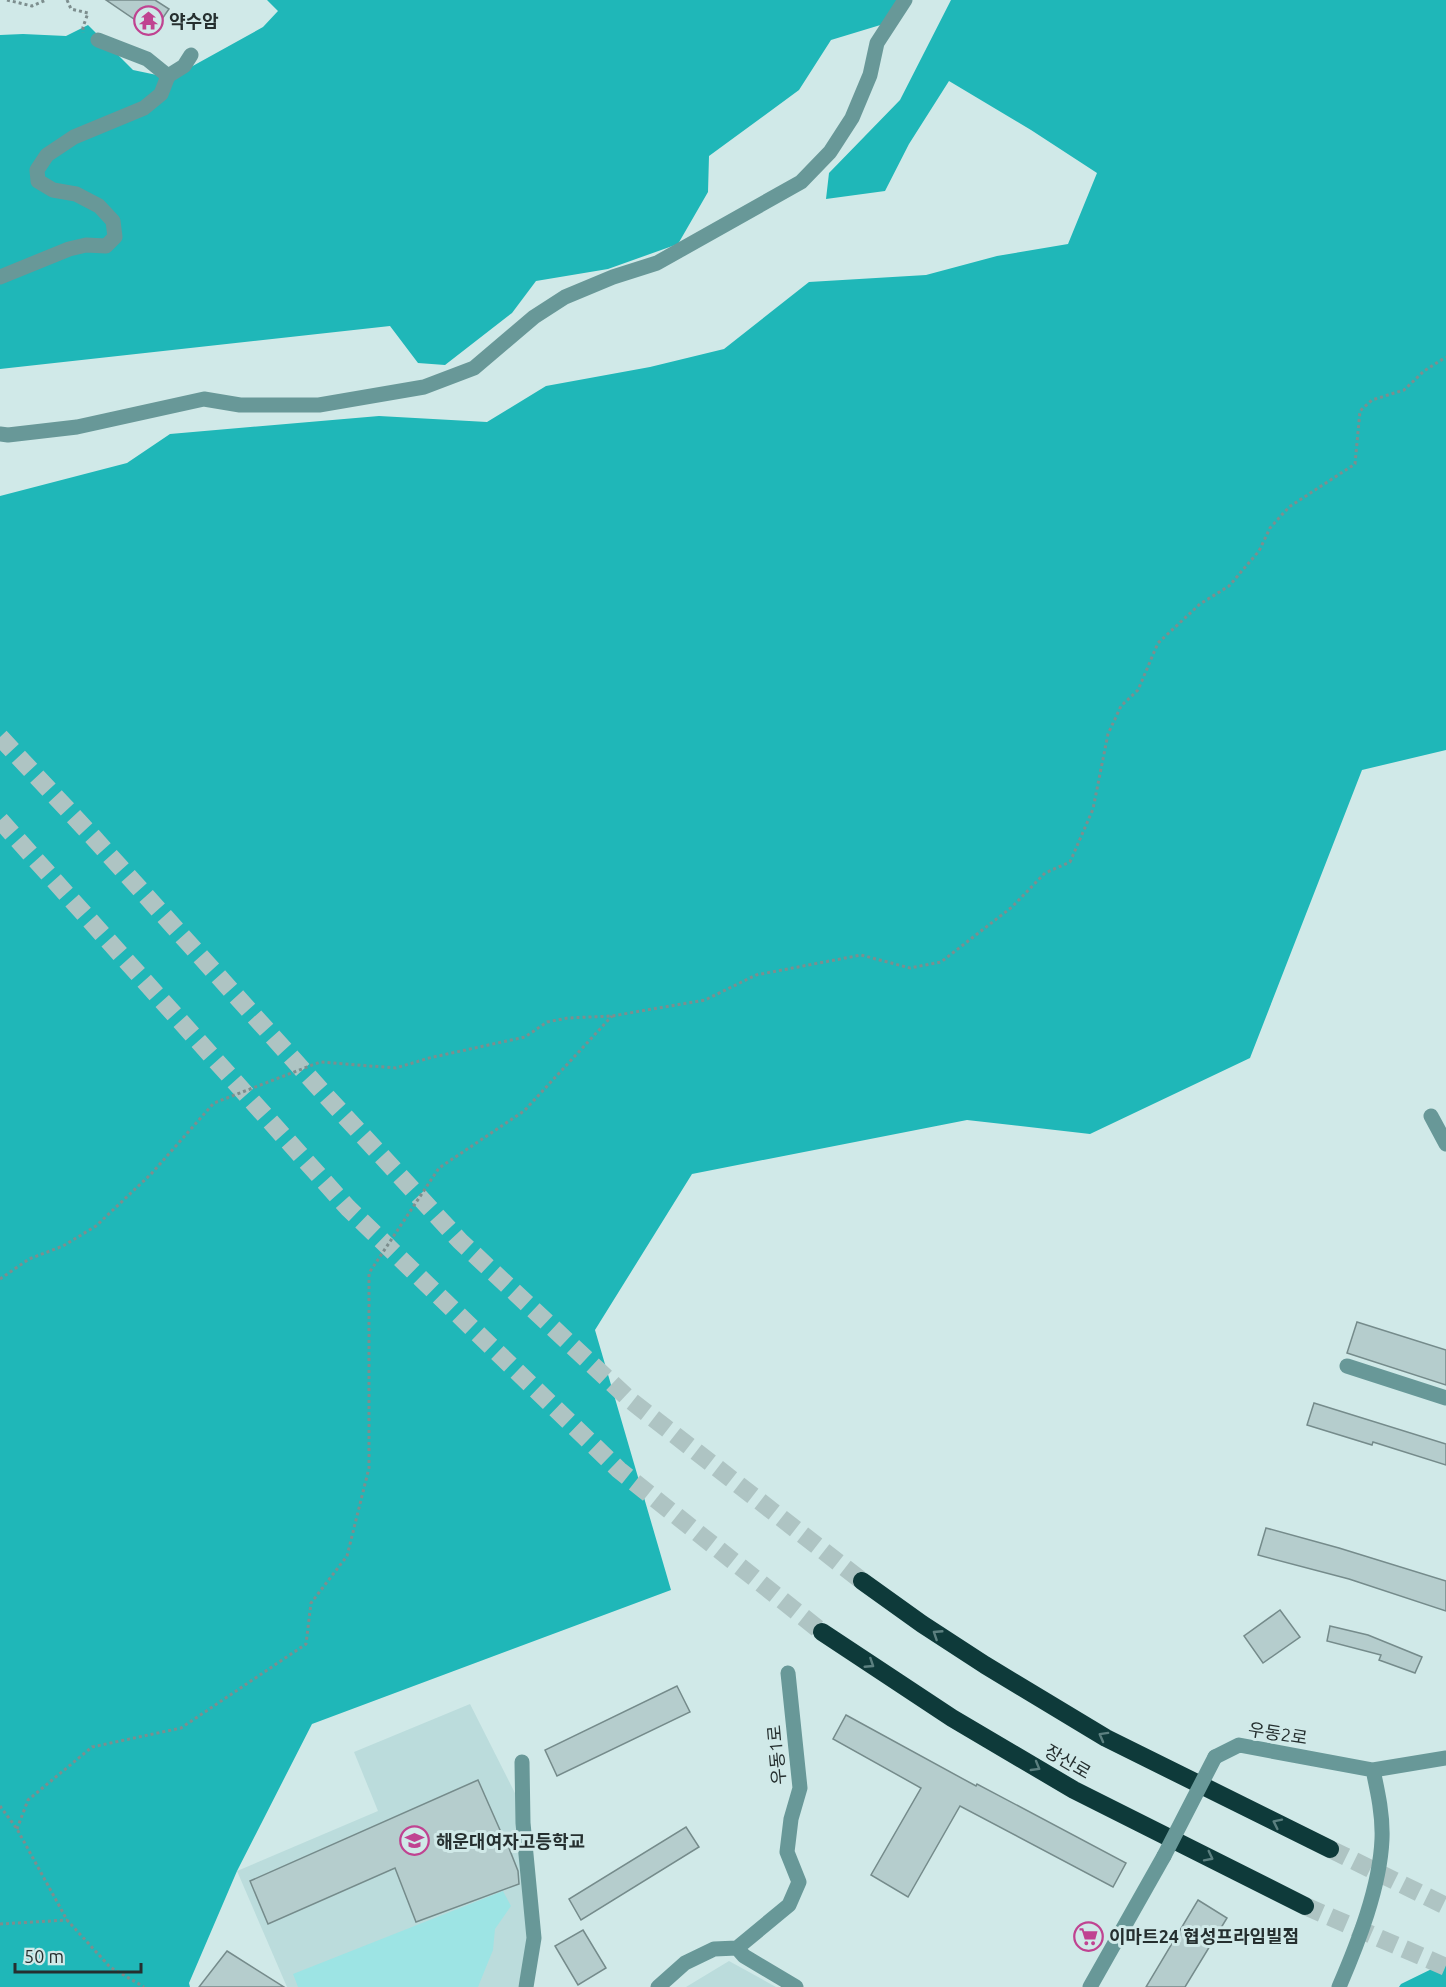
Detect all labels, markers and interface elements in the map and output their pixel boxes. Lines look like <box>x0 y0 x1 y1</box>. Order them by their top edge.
temple icon: 약수암 <box>132 5 164 37</box>
place label: 약수암 <box>169 11 219 31</box>
one-way arrow <box>933 1629 943 1641</box>
one-way arrow <box>864 1657 875 1668</box>
street label: 우동2로 <box>1247 1718 1309 1748</box>
street label: 우동1로 <box>763 1724 789 1786</box>
one-way arrow <box>1099 1732 1109 1743</box>
street label: 장산로 <box>1041 1740 1095 1782</box>
one-way arrow <box>1030 1760 1040 1772</box>
one-way arrow <box>1273 1818 1284 1830</box>
school or university icon: 해운대여자고등학교 <box>399 1825 431 1857</box>
place label: 해운대여자고등학교 <box>436 1831 585 1851</box>
one-way arrow <box>1203 1850 1214 1862</box>
supermarket icon: 이마트24 협성프라임빌점 <box>1072 1920 1104 1952</box>
place label: 이마트24 협성프라임빌점 <box>1109 1926 1299 1946</box>
scale bar <box>15 1936 141 1974</box>
text: 50 m <box>24 1946 64 1966</box>

